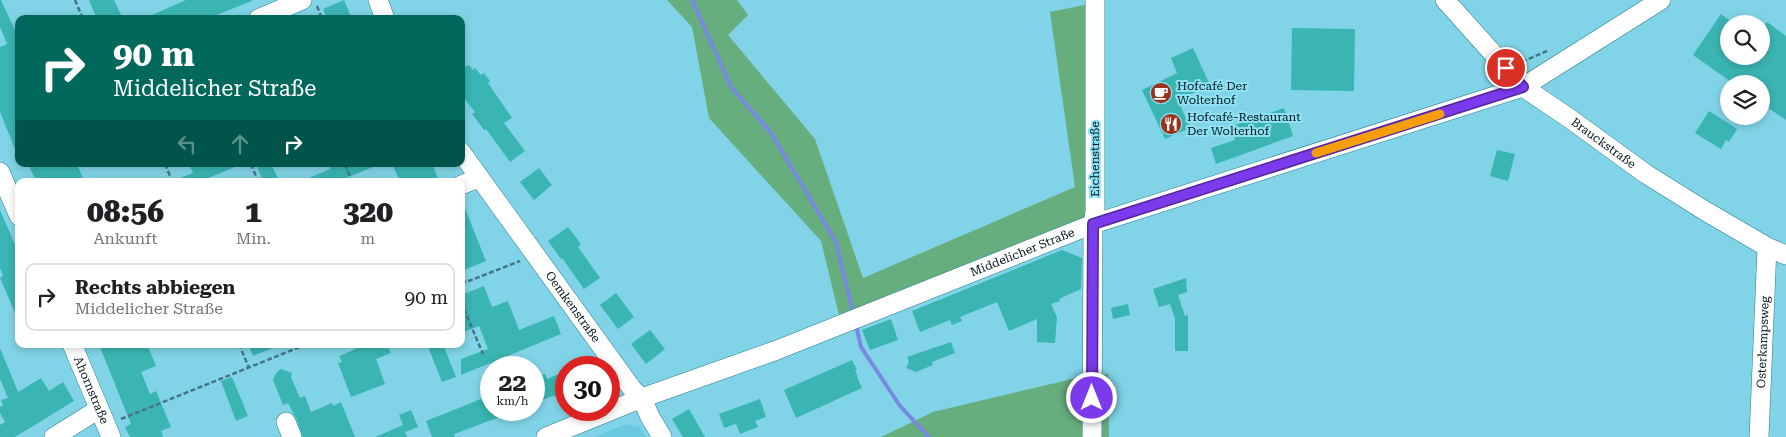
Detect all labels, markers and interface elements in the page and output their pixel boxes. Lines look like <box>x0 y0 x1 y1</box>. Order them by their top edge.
map controls <box>1720 15 1770 125</box>
button: search <box>1720 15 1770 65</box>
text: 90 m <box>113 34 195 75</box>
icon: right <box>30 35 95 100</box>
pin <box>1485 47 1527 89</box>
icon: arrive <box>1492 54 1520 82</box>
button: layers <box>1720 75 1770 125</box>
text: Middelicher Straße <box>113 76 316 101</box>
place label: Hofcafé Der Wolterhof <box>1177 79 1247 107</box>
cafe icon: Hofcafé Der Wolterhof <box>1149 81 1173 105</box>
place label: Hofcafé-Restaurant Der Wolterhof <box>1187 110 1301 138</box>
restaurant icon: Hofcafé-Restaurant Der Wolterhof <box>1159 112 1183 136</box>
street label: Brauckstraße <box>1568 115 1639 172</box>
street label: Eichenstraße <box>1088 121 1102 197</box>
icon: left <box>173 130 201 158</box>
icon: ahead <box>226 130 254 158</box>
icon: right <box>279 130 307 158</box>
text: 08:56 <box>87 194 164 229</box>
text: 1 <box>245 194 262 229</box>
text: 320 <box>343 194 393 229</box>
street label: Middelicher Straße <box>968 225 1077 279</box>
text: Ankunft <box>93 229 158 248</box>
text: Min. <box>236 229 271 248</box>
text: m <box>361 229 375 248</box>
street label: Oemkenstraße <box>543 269 603 345</box>
text: Rechts abbiegen <box>75 276 235 299</box>
icon: right <box>32 283 60 311</box>
text: 90 m <box>405 286 448 309</box>
street label: Osterkampsweg <box>1754 295 1772 389</box>
text: Middelicher Straße <box>75 299 223 318</box>
street label: Ahornstraße <box>71 354 112 426</box>
speed limit sign: 30 <box>555 356 620 421</box>
text: 22 <box>498 368 527 397</box>
position arrow <box>1065 371 1117 423</box>
text: km/h <box>496 394 529 408</box>

